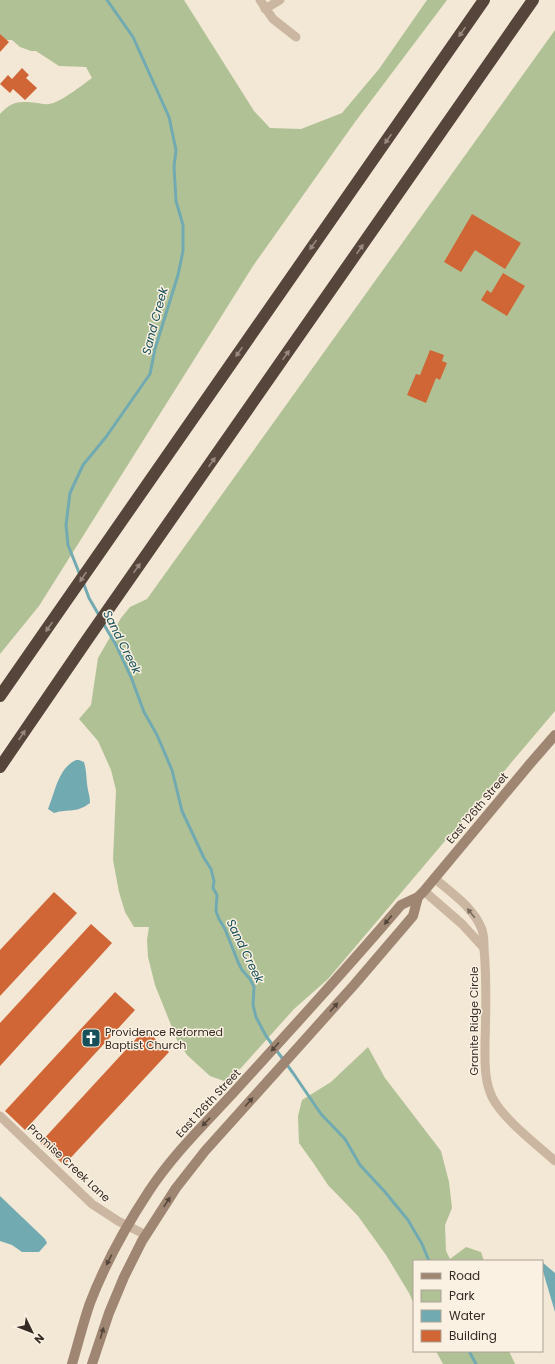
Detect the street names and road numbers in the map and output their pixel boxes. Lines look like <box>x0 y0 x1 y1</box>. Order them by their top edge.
street label: East 126th Street <box>442 769 512 847</box>
street label: Granite Ridge Circle <box>466 966 482 1076</box>
street label: East 126th Street <box>172 1065 244 1141</box>
street label: Promise Creek Lane <box>24 1120 114 1206</box>

